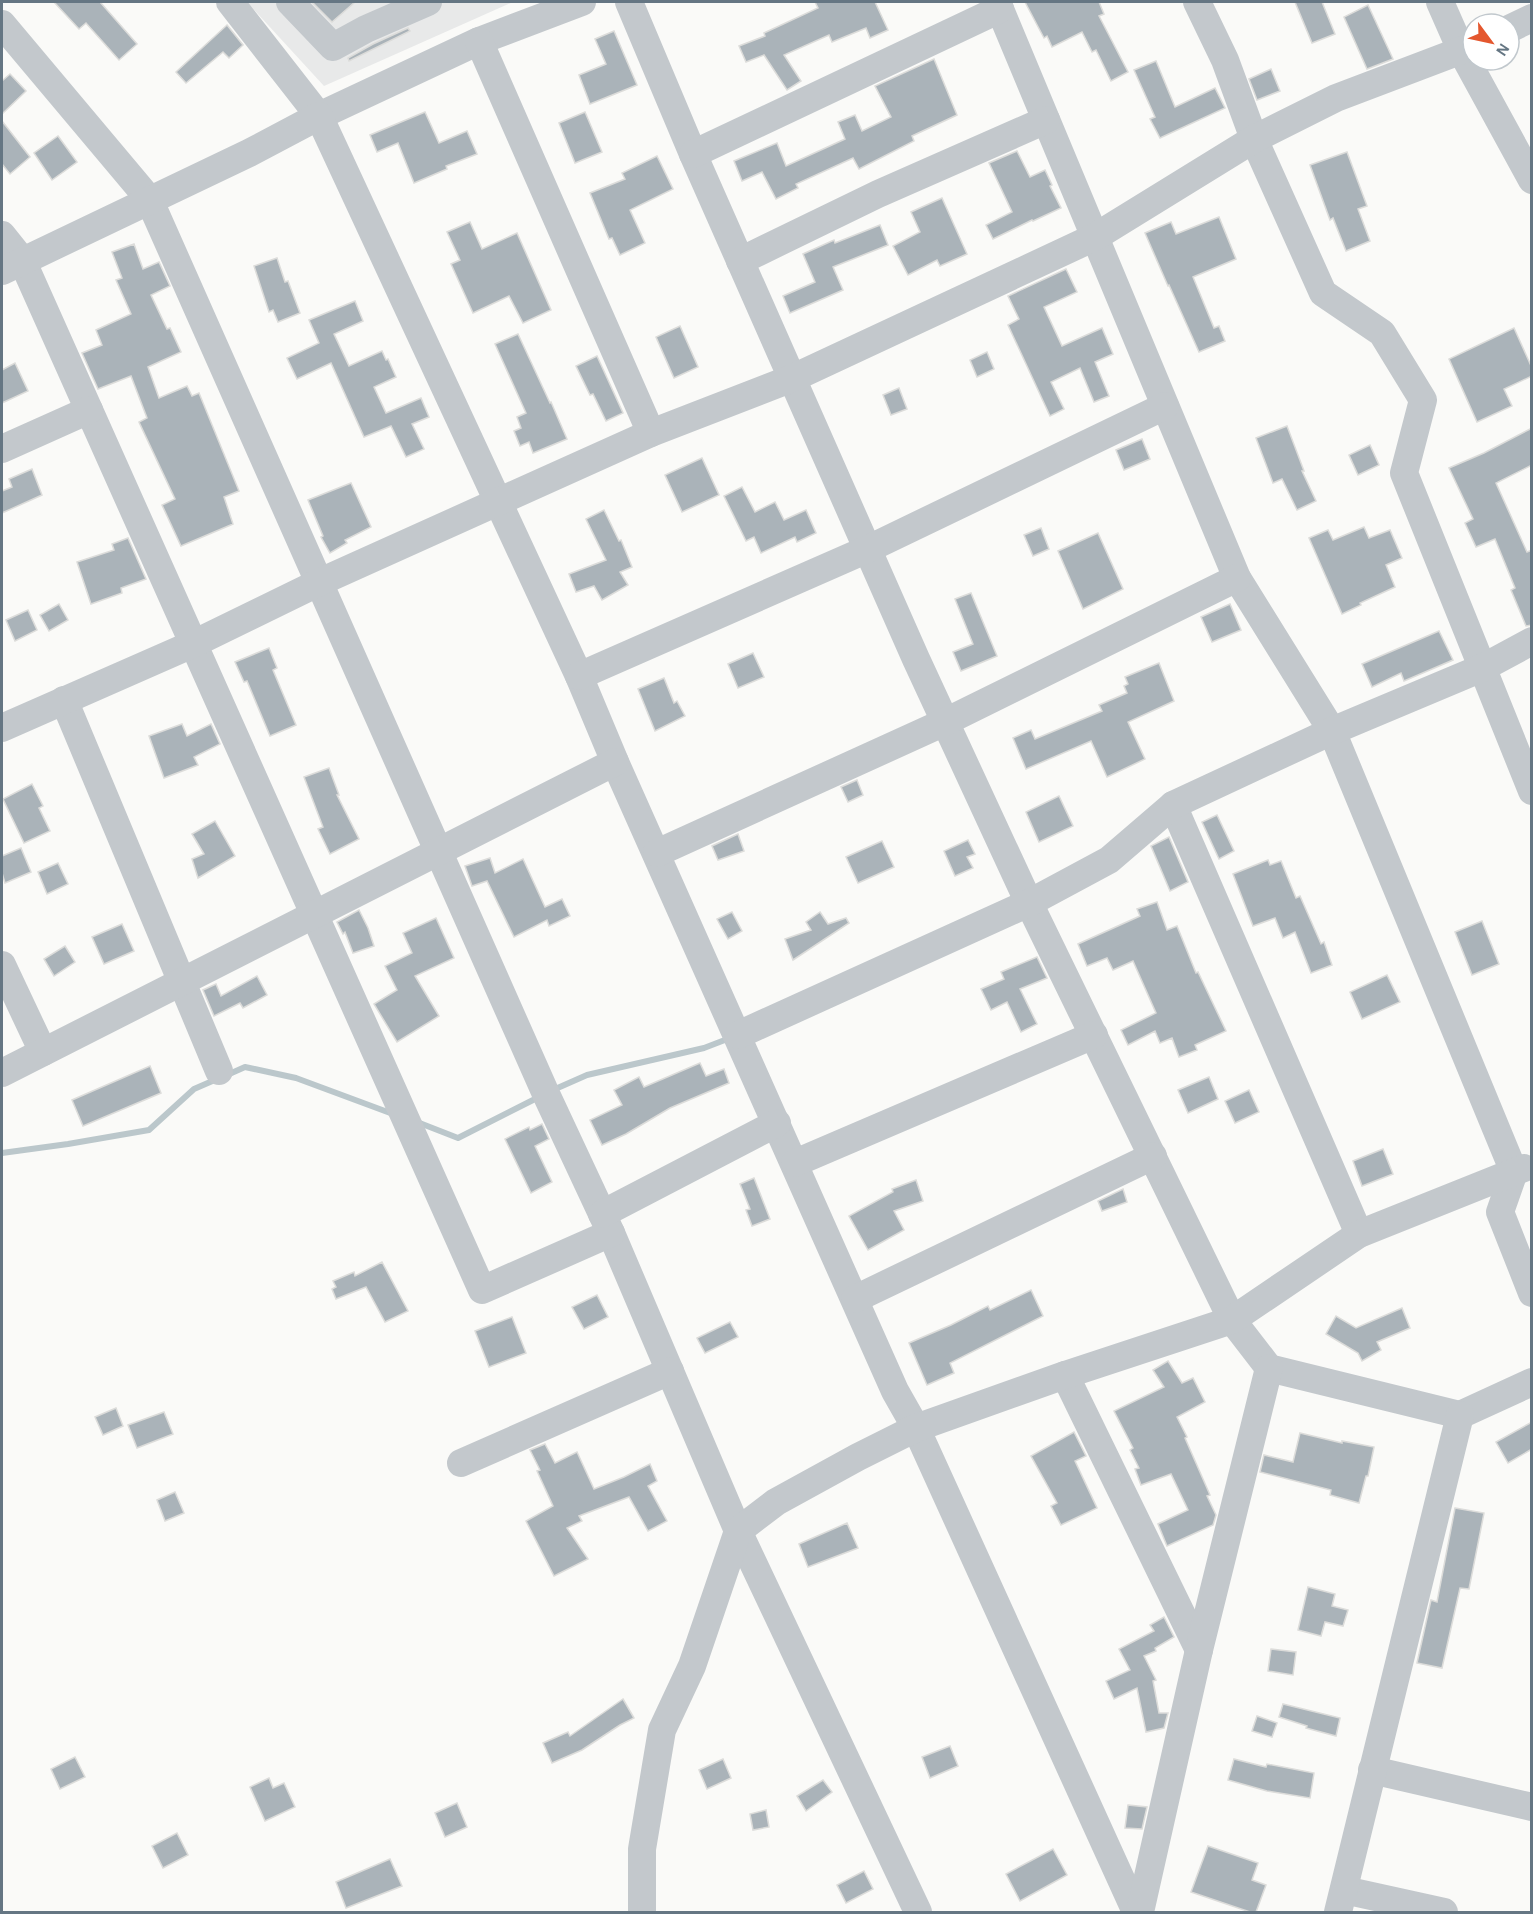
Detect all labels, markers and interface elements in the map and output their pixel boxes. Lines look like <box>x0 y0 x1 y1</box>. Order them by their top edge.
north arrow <box>1461 12 1521 72</box>
text: N <box>1493 41 1512 59</box>

